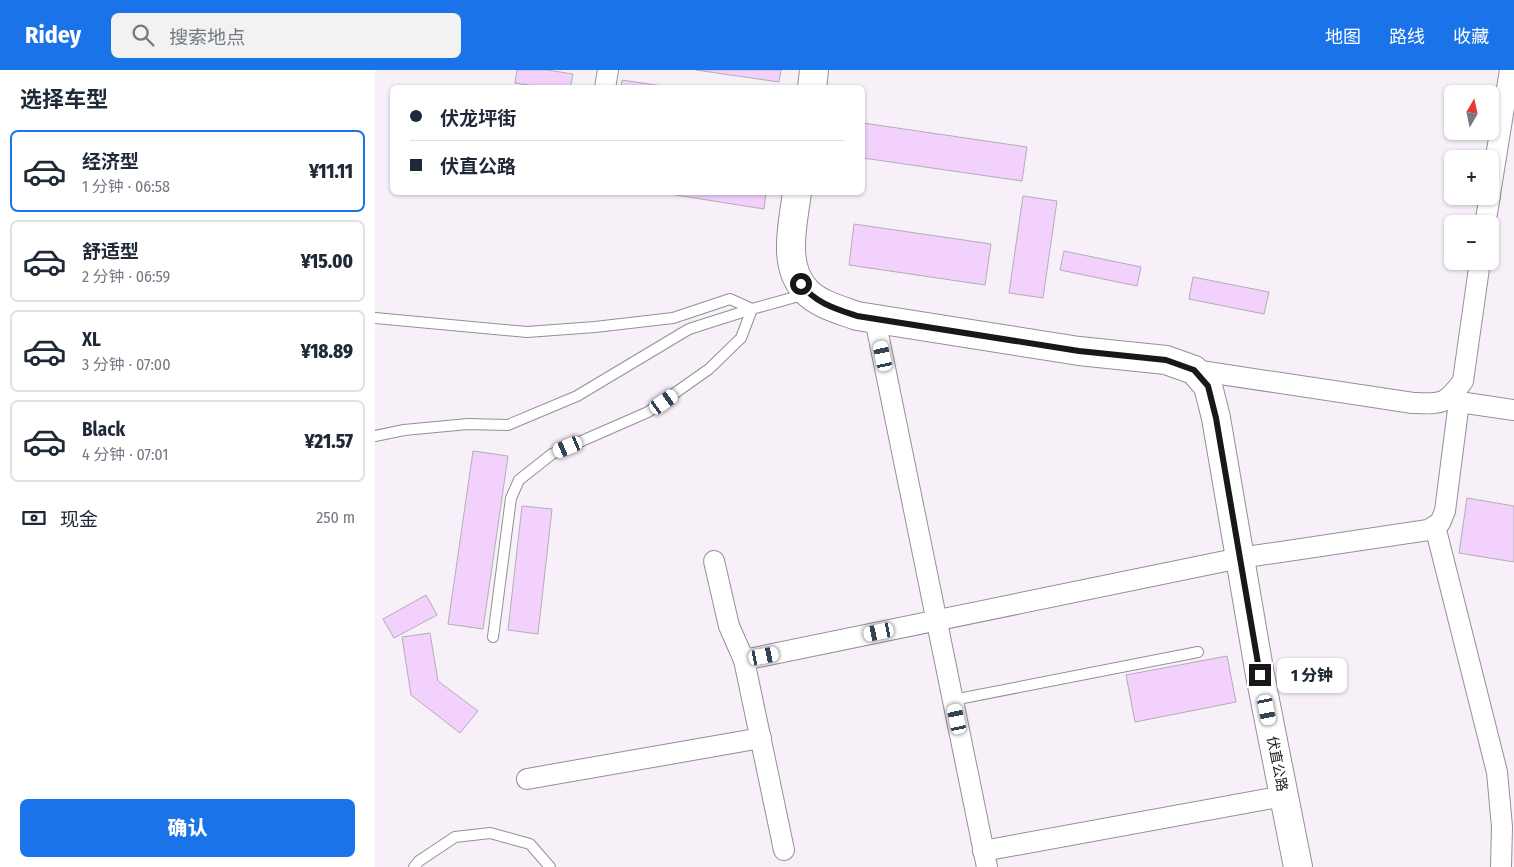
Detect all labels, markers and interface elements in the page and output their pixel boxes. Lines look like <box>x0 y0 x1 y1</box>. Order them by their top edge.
search box <box>111 13 461 58</box>
text: Ridey <box>25 21 81 49</box>
icon: search <box>129 21 157 49</box>
text: 搜索地点 <box>169 26 245 49</box>
text: 地图 <box>1325 26 1361 48</box>
text: 路线 <box>1389 26 1425 48</box>
text: 收藏 <box>1453 26 1489 48</box>
north arrow <box>1444 85 1499 140</box>
map controls <box>1444 85 1499 270</box>
text: 选择车型 <box>20 86 108 113</box>
text: 伏龙坪街 <box>440 107 516 130</box>
icon: car <box>22 149 67 194</box>
text: 经济型 <box>82 150 139 173</box>
button: + <box>1444 150 1499 205</box>
text: 伏直公路 <box>440 155 516 178</box>
text: ¥11.11 <box>309 160 353 183</box>
text: 1 分钟 · 06:58 <box>82 177 170 196</box>
button: − <box>1444 215 1499 270</box>
icon: car <box>22 239 67 284</box>
text: 舒适型 <box>82 240 139 263</box>
text: ¥15.00 <box>301 250 353 273</box>
text: 2 分钟 · 06:59 <box>82 267 170 286</box>
route start <box>790 273 812 295</box>
text: XL <box>82 328 101 351</box>
icon: car <box>22 329 67 374</box>
text: ¥18.89 <box>301 340 353 363</box>
car <box>872 340 893 372</box>
text: 3 分钟 · 07:00 <box>82 355 170 374</box>
car <box>647 387 680 417</box>
text: Black <box>82 418 125 441</box>
icon: car <box>22 419 67 464</box>
text: ¥21.57 <box>305 430 353 453</box>
car <box>551 434 584 460</box>
text: 4 分钟 · 07:01 <box>82 445 169 464</box>
icon: cash <box>20 504 48 532</box>
text: 现金 <box>60 508 98 531</box>
text: 250 m <box>316 508 355 527</box>
car <box>862 622 895 642</box>
car <box>747 646 780 666</box>
callout: 1 分钟 <box>1277 658 1347 692</box>
route end <box>1249 664 1271 686</box>
text: 1 分钟 <box>1291 666 1333 685</box>
car <box>1256 694 1277 726</box>
car <box>946 703 967 735</box>
street label: 伏直公路 <box>1263 735 1291 793</box>
button: 确认 <box>20 799 355 857</box>

